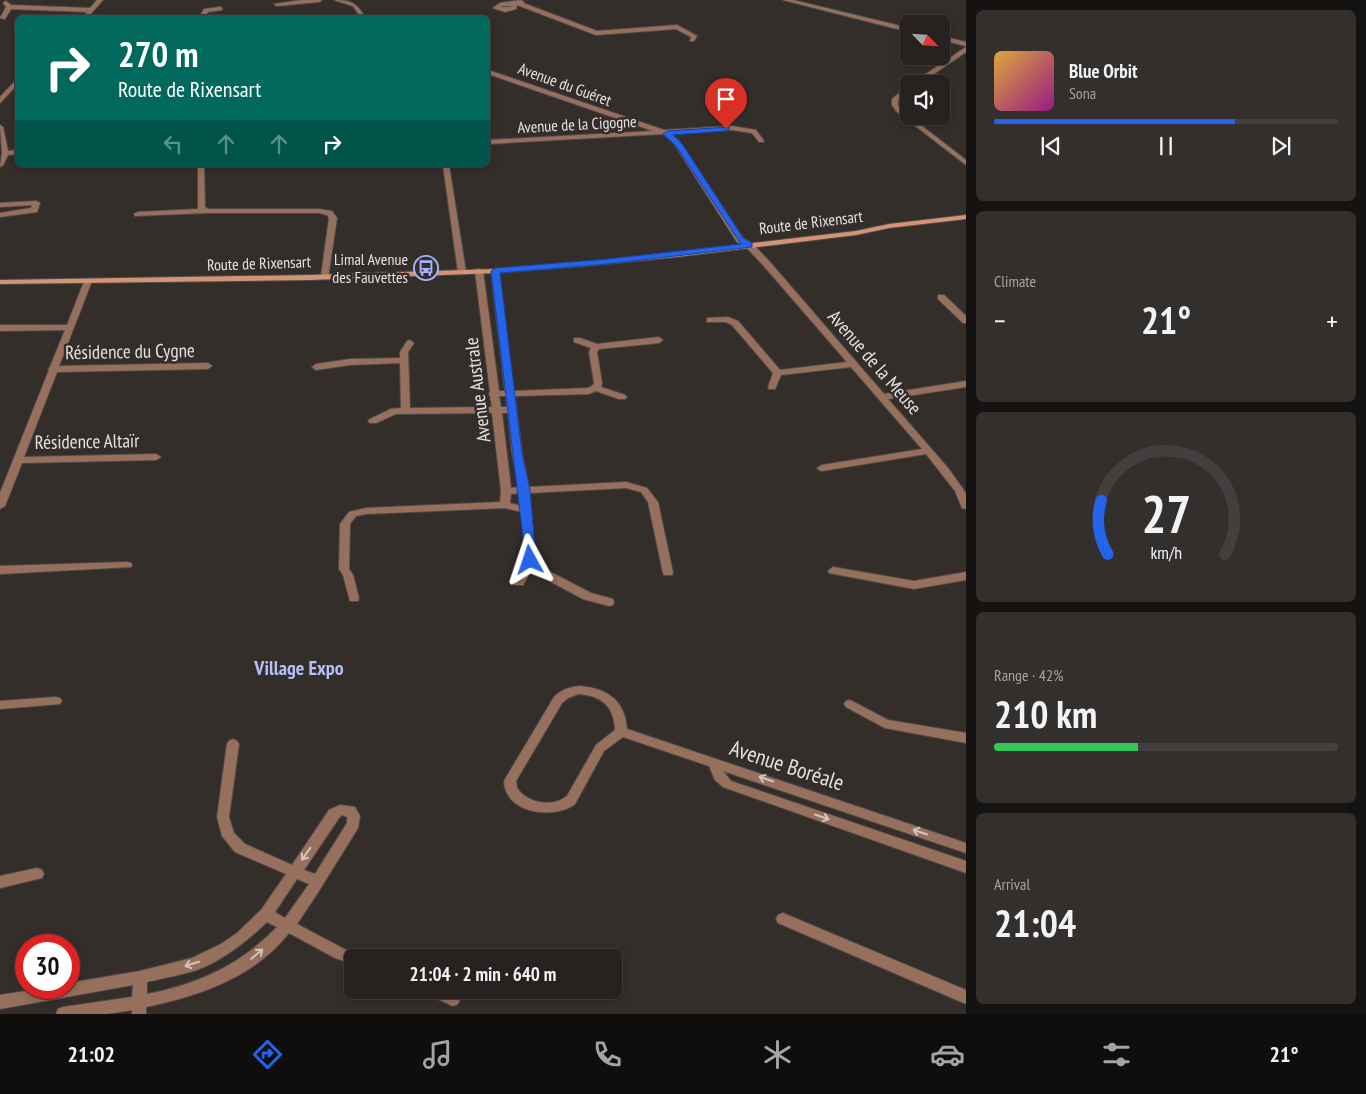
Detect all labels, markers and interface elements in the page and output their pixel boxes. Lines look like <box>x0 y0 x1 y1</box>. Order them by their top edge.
north arrow <box>900 15 950 65</box>
map controls <box>900 15 950 125</box>
text: 270 m <box>118 31 199 77</box>
icon: right <box>35 35 100 100</box>
street label: Avenue du Guéret <box>516 58 615 110</box>
text: Blue Orbit <box>1069 59 1138 83</box>
text: Route de Rixensart <box>118 75 261 103</box>
button: sound <box>900 75 950 125</box>
pin <box>705 78 747 129</box>
text: Sona <box>1069 83 1096 103</box>
icon: arrive <box>712 85 740 113</box>
street label: Avenue de la Cigogne <box>517 111 637 137</box>
icon: left <box>159 130 187 158</box>
icon: ahead <box>212 130 240 158</box>
icon: ahead <box>265 130 293 158</box>
icon: right <box>318 130 346 158</box>
icon: previous <box>1037 132 1065 160</box>
icon: pause <box>1152 132 1180 160</box>
icon: next <box>1267 132 1295 160</box>
street label: Route de Rixensart <box>758 206 865 238</box>
place label: Limal Avenue des Fauvettes <box>332 249 408 287</box>
street label: Route de Rixensart <box>207 251 312 275</box>
bus stop icon: Limal Avenue des Fauvettes <box>413 255 439 281</box>
text: Climate <box>994 271 1036 291</box>
text: 21° <box>1141 295 1191 344</box>
text: − <box>994 302 1006 339</box>
text: + <box>1326 302 1338 339</box>
street label: Avenue de la Meuse <box>823 305 927 419</box>
street label: Avenue Australe <box>459 336 495 444</box>
street label: Résidence du Cygne <box>65 338 195 364</box>
street label: Résidence Altaïr <box>35 428 140 454</box>
text: 27 <box>1141 480 1191 547</box>
position arrow <box>503 533 555 585</box>
text: km/h <box>1150 541 1182 564</box>
district label: Village Expo <box>253 655 344 681</box>
text: Range · 42% <box>994 665 1063 685</box>
text: 210 km <box>994 689 1097 738</box>
street label: Avenue Boréale <box>726 733 848 797</box>
one-way arrow <box>759 774 775 783</box>
one-way arrow <box>814 813 830 822</box>
one-way arrow <box>913 827 928 836</box>
one-way arrow <box>301 847 311 861</box>
text: Arrival <box>994 874 1030 894</box>
text: 21:04 <box>994 898 1076 947</box>
speed limit sign: 30 <box>15 934 80 999</box>
one-way arrow <box>250 948 263 959</box>
one-way arrow <box>184 960 200 970</box>
text: 21:04 · 2 min · 640 m <box>410 962 556 986</box>
icon: directions <box>250 1037 285 1072</box>
icon: music <box>420 1037 455 1072</box>
icon: phone <box>590 1037 625 1072</box>
icon: climate <box>760 1037 795 1072</box>
icon: car <box>930 1037 965 1072</box>
icon: filters <box>1099 1037 1134 1072</box>
text: 21:02 <box>67 1040 115 1068</box>
text: 21° <box>1269 1040 1298 1068</box>

